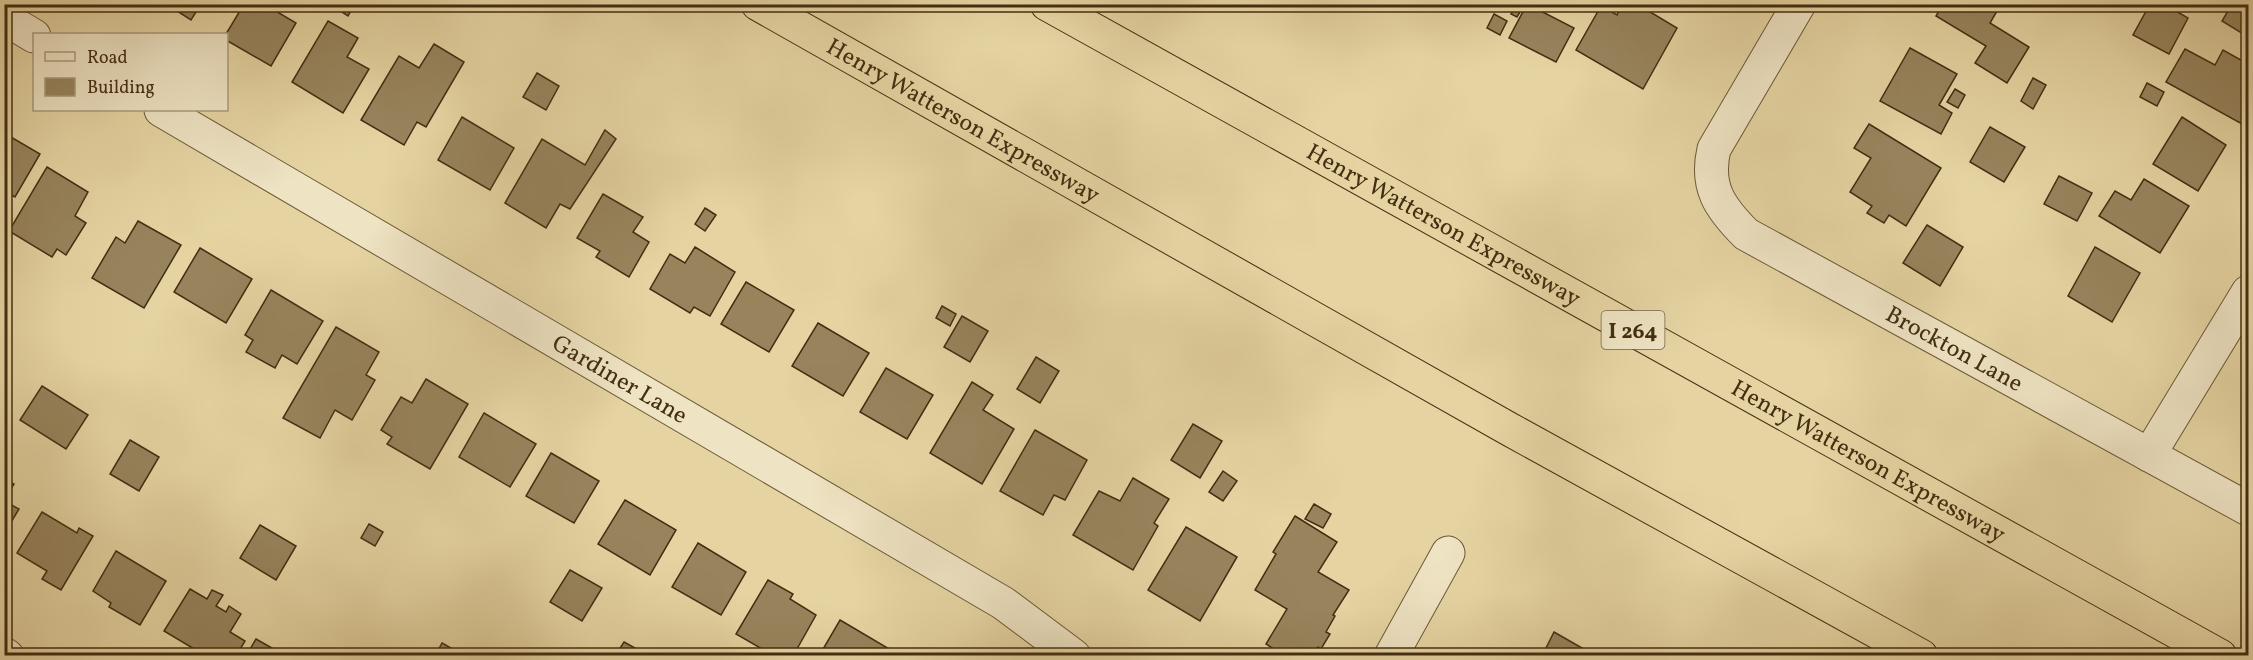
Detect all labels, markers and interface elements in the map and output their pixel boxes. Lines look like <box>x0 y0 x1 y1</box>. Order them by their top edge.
street label: Henry Watterson Expressway <box>819 31 1105 213</box>
legend <box>33 33 228 111</box>
text: Road <box>87 46 128 71</box>
text: Building <box>87 76 155 101</box>
street label: Henry Watterson Expressway <box>1299 136 1586 316</box>
street label: Brockton Lane <box>1879 299 2029 402</box>
road number: I 264 <box>1602 311 1664 349</box>
street label: Gardiner Lane <box>545 327 693 434</box>
street label: Henry Watterson Expressway <box>1724 372 2011 552</box>

